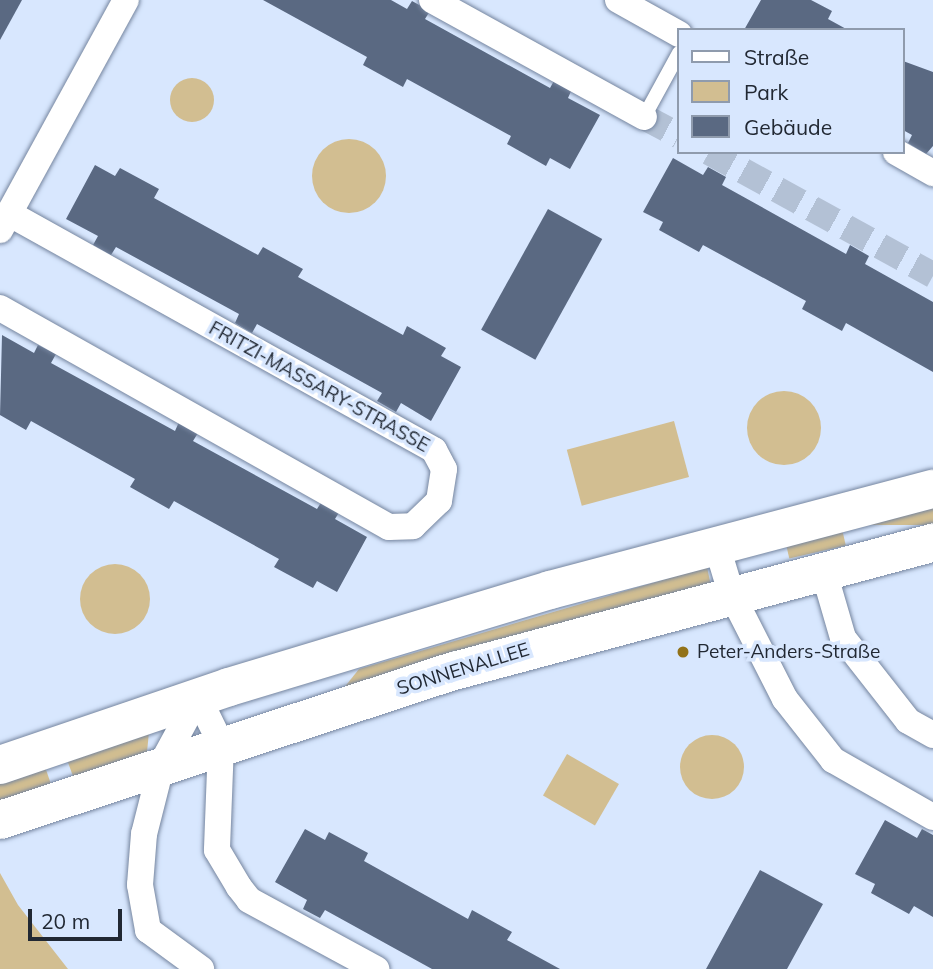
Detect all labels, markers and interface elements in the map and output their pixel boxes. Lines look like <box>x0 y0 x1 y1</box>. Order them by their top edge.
legend <box>678 28 905 154</box>
text: Straße <box>744 44 809 70</box>
text: Park <box>744 79 788 105</box>
text: Gebäude <box>744 114 832 140</box>
street label: FRITZI-MASSARY-STRASSE <box>205 317 433 457</box>
street label: SONNENALLEE <box>394 638 532 700</box>
place label: Peter-Anders-Straße <box>697 641 880 663</box>
marker: Peter-Anders-Straße <box>675 644 691 660</box>
scale bar <box>32 895 126 939</box>
text: 20 m <box>41 908 90 934</box>

